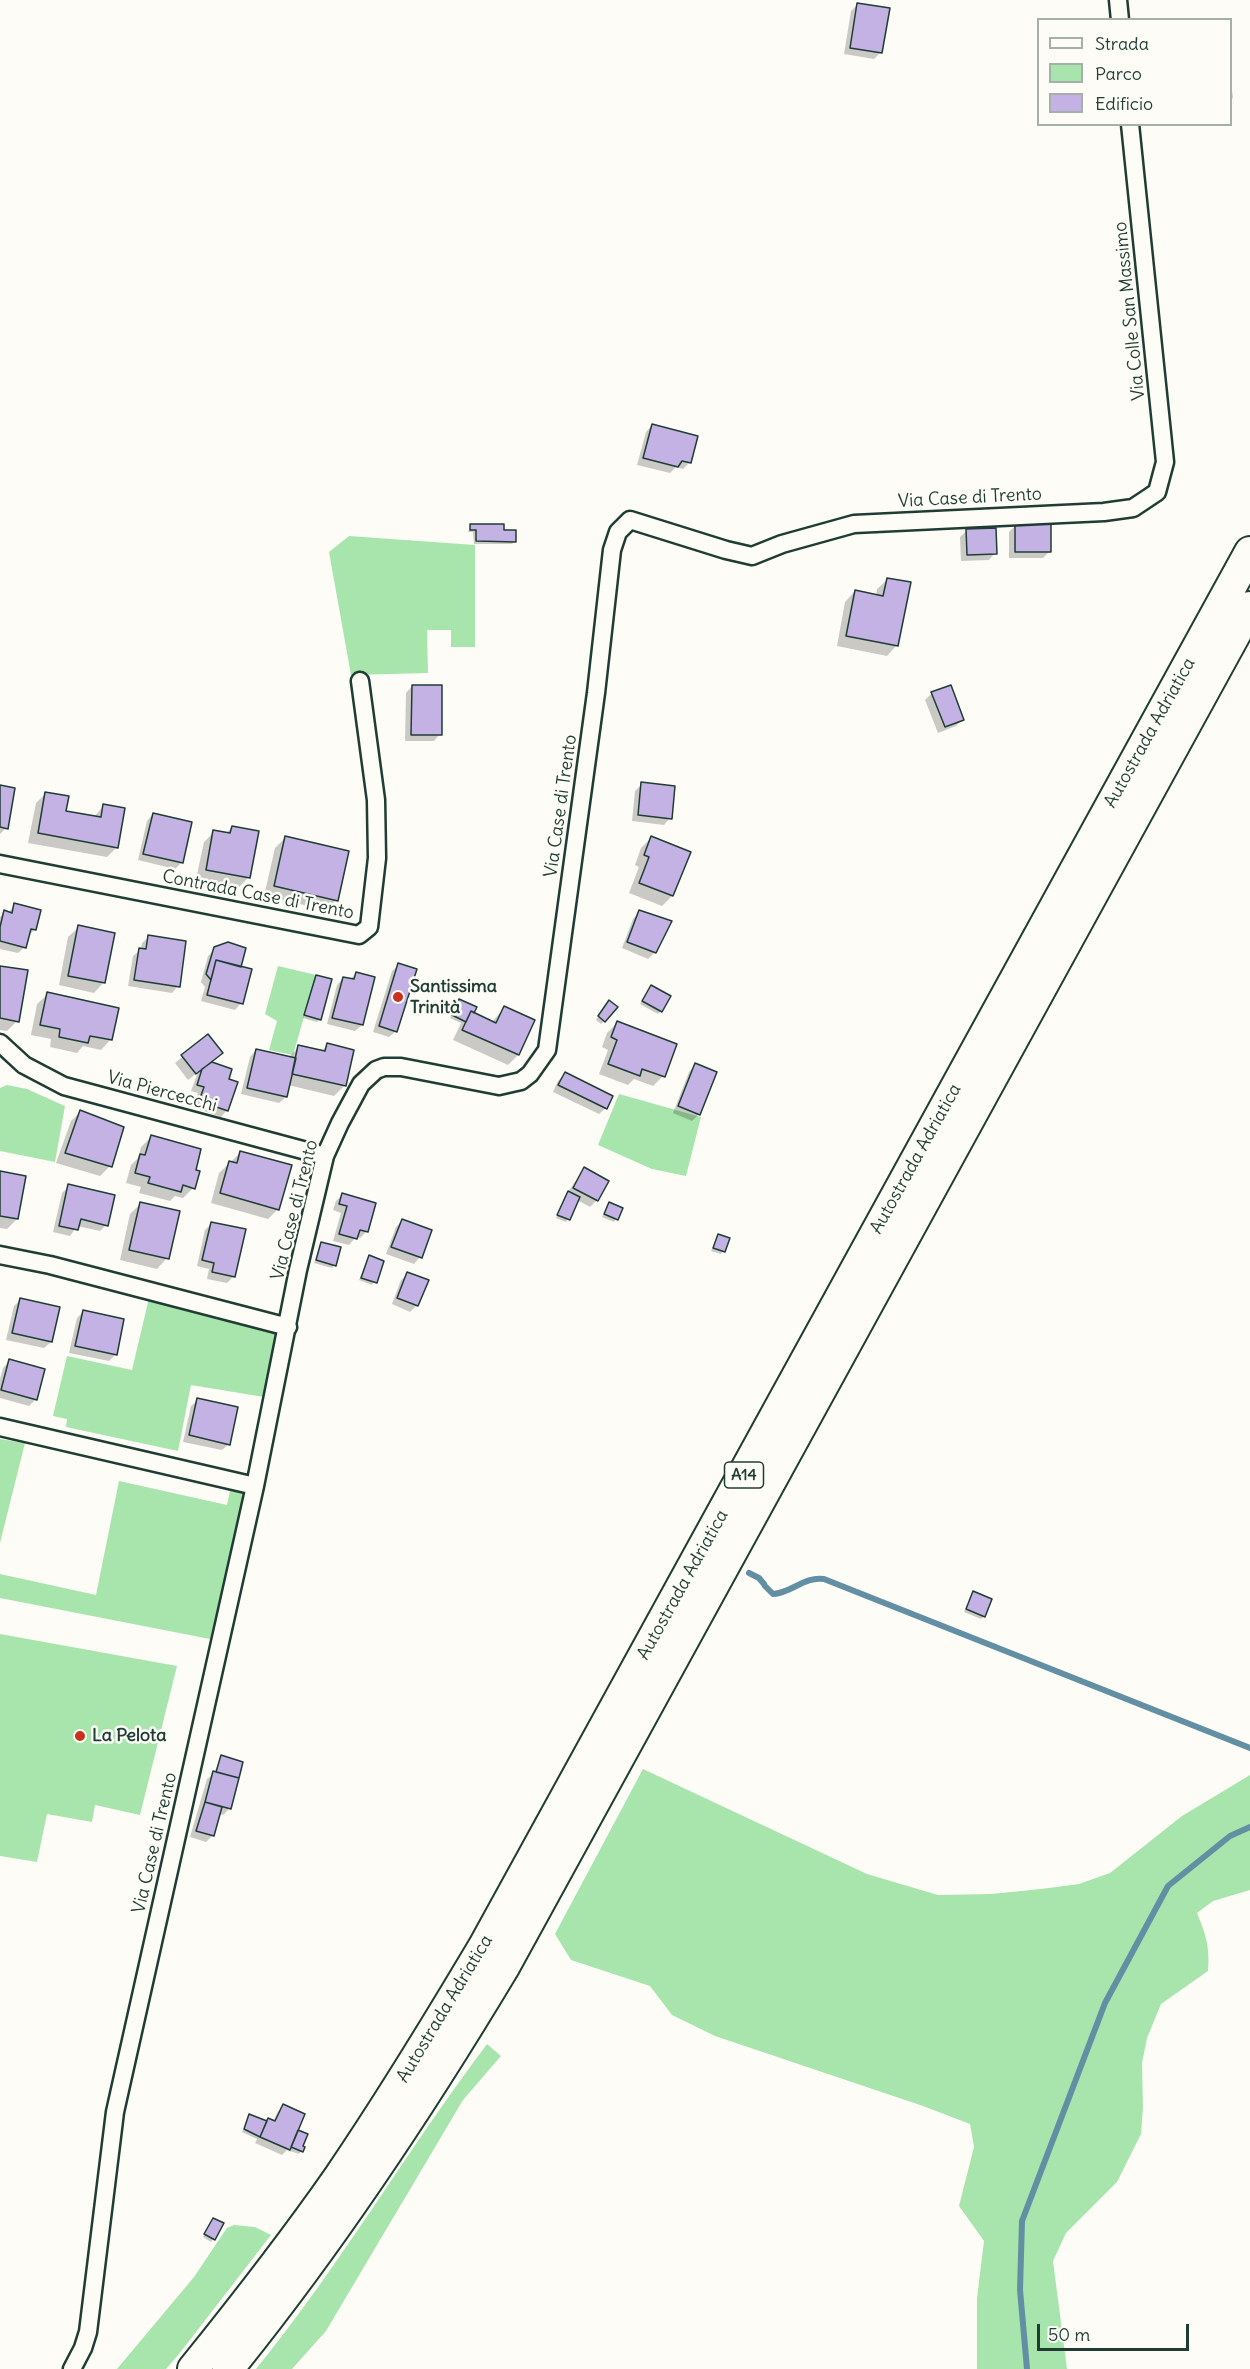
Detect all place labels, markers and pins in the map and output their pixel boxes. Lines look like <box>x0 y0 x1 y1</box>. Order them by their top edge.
place label: Santissima Trinità <box>410 976 497 1018</box>
marker: Santissima Trinità <box>391 990 405 1004</box>
place label: La Pelota <box>92 1725 166 1747</box>
marker: La Pelota <box>73 1729 87 1743</box>

